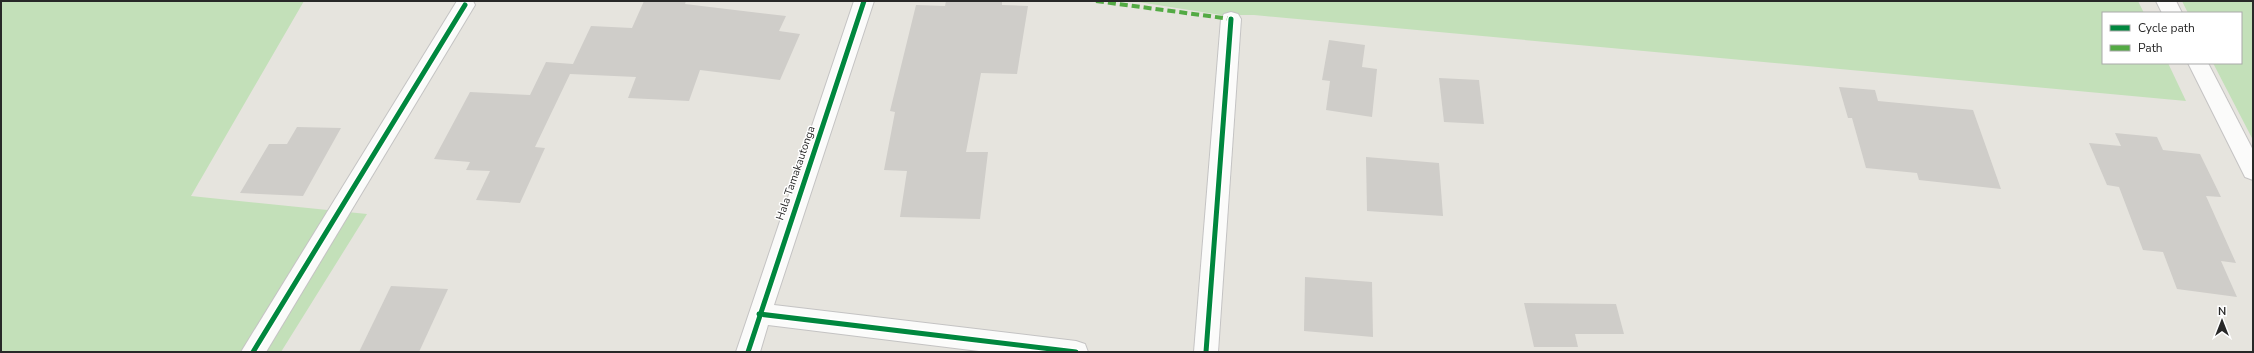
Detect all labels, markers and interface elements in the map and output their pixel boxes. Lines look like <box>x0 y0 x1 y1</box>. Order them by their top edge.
legend <box>2102 12 2242 64</box>
text: Cycle path <box>2138 20 2195 36</box>
text: Path <box>2138 40 2163 56</box>
street label: Hala Tamakautonga <box>772 124 819 222</box>
north arrow <box>2202 301 2242 341</box>
text: N <box>2218 304 2226 319</box>

